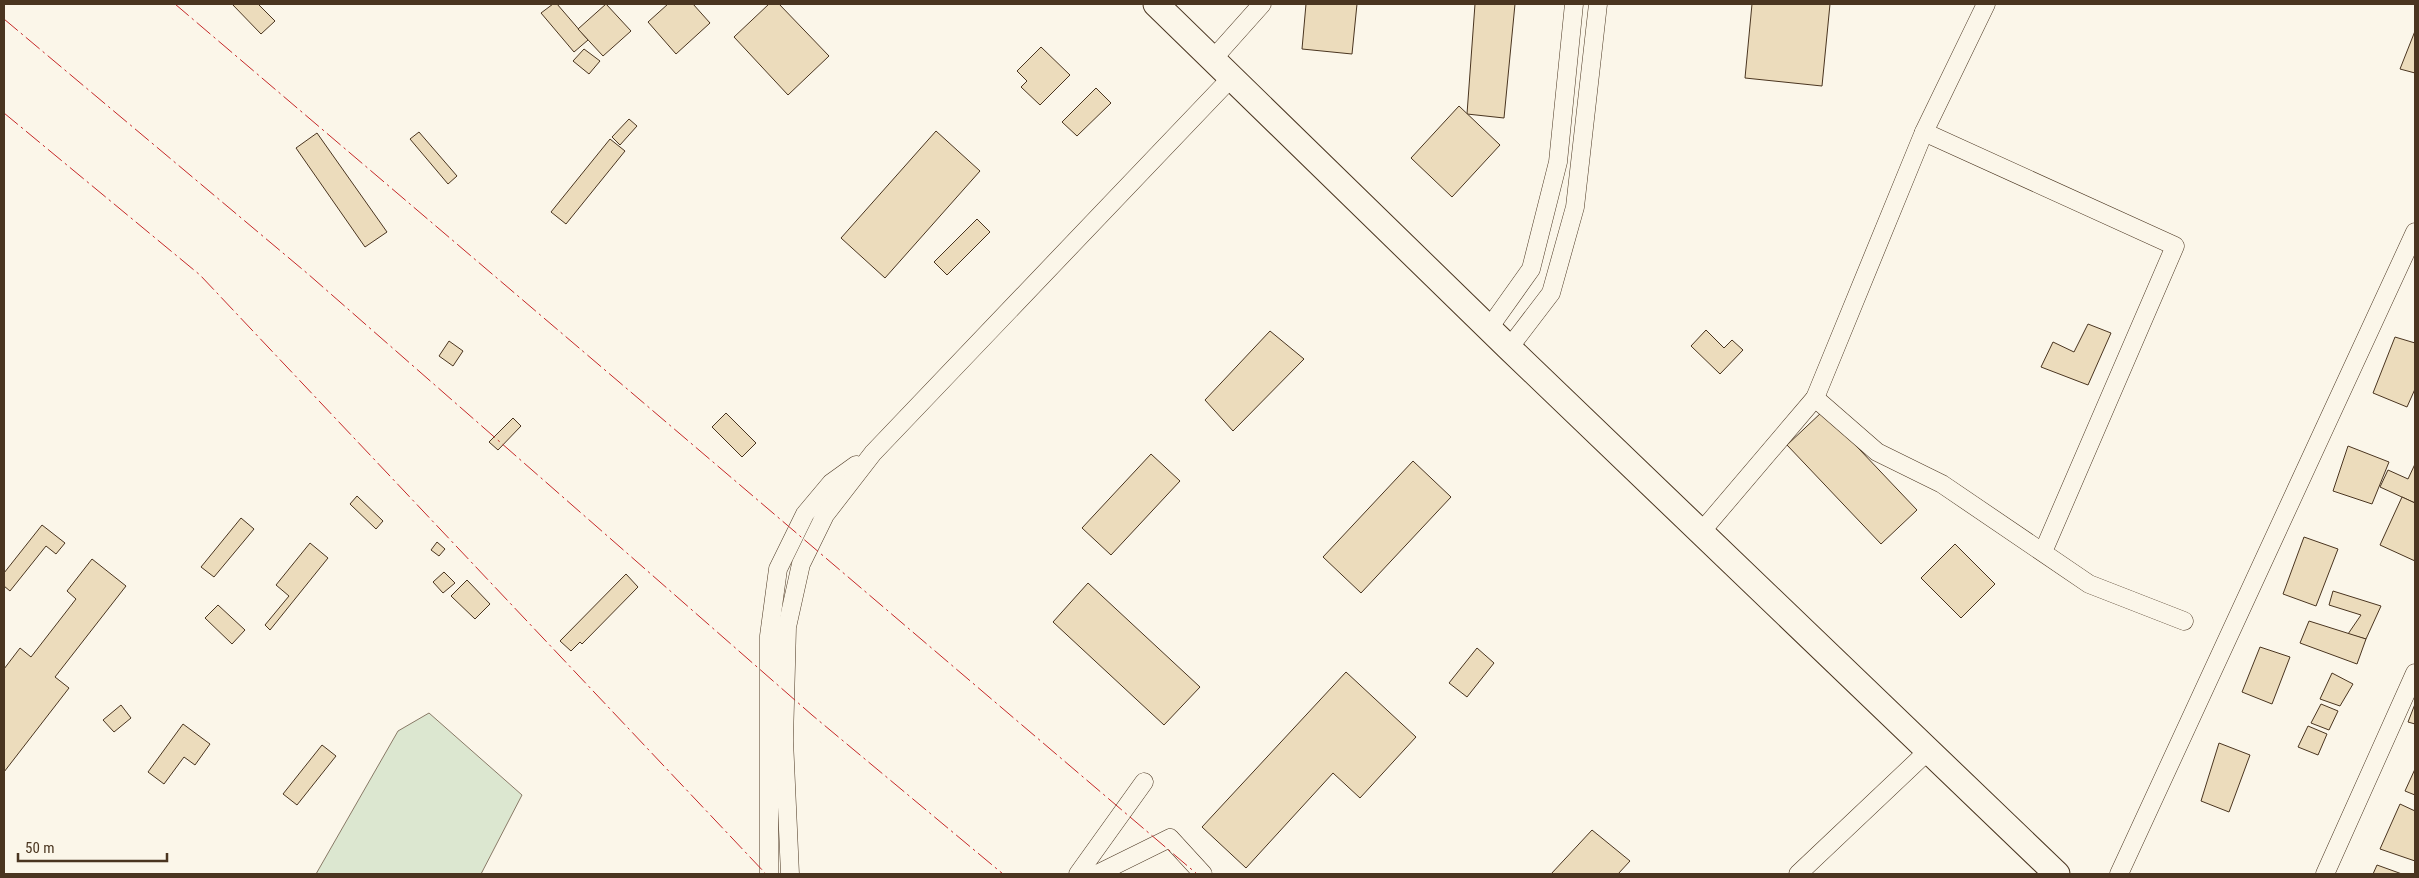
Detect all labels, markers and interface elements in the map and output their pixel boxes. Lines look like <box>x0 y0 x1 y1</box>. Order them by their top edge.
scale bar <box>18 830 166 862</box>
text: 50 m <box>25 839 55 857</box>

